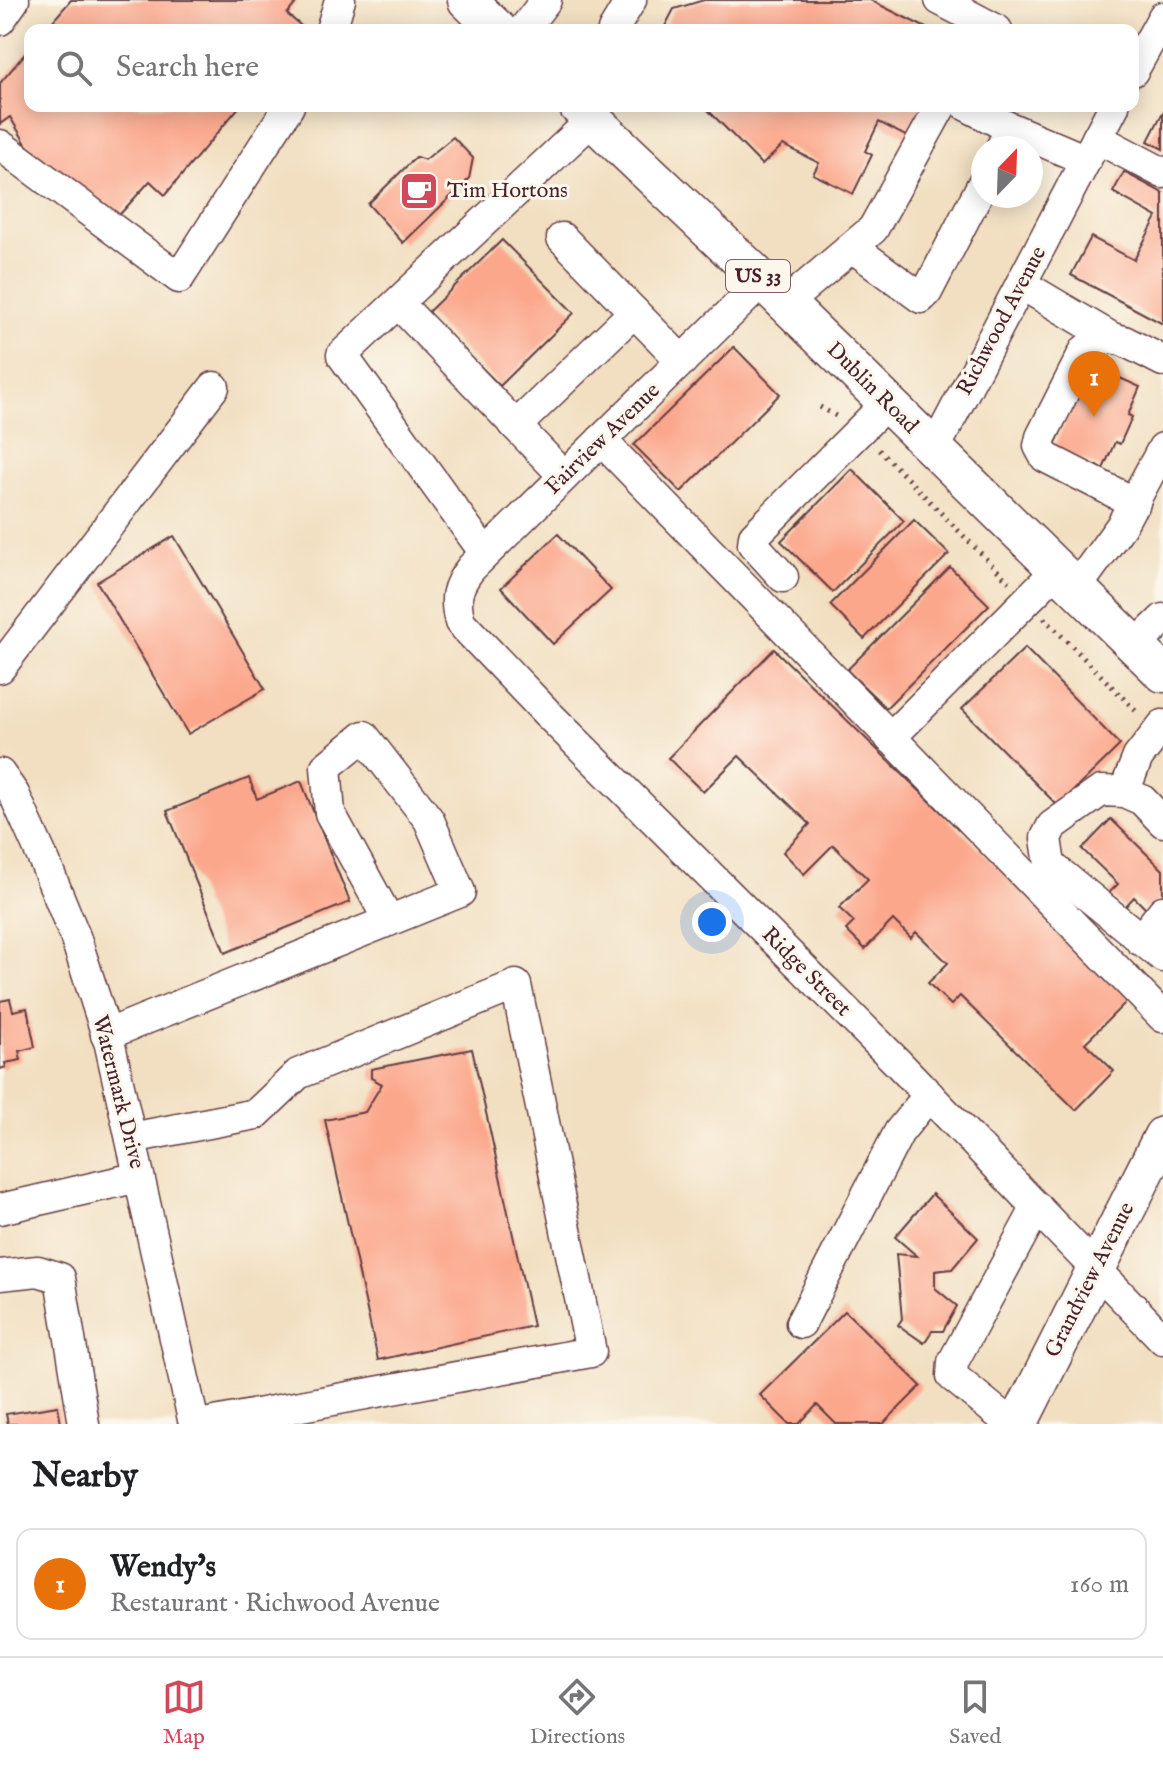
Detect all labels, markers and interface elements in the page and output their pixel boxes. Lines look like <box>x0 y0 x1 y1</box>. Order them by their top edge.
search box <box>24 24 1139 112</box>
icon: search <box>52 46 96 90</box>
text: Search here <box>116 49 259 87</box>
north arrow <box>971 136 1043 208</box>
cafe icon: Tim Hortons <box>398 170 440 212</box>
place label: Tim Hortons <box>447 177 568 205</box>
street label: Richwood Avenue <box>951 242 1053 400</box>
road number: US 33 <box>726 260 790 292</box>
street label: Dublin Road <box>820 336 924 440</box>
pin: 1 <box>1068 351 1120 417</box>
street label: Fairview Avenue <box>540 377 666 501</box>
your location <box>692 902 732 942</box>
street label: Ridge Street <box>755 921 857 1023</box>
street label: Watermark Drive <box>85 1012 151 1172</box>
street label: Grandview Avenue <box>1039 1198 1141 1362</box>
text: Nearby <box>32 1455 138 1498</box>
text: Wendy's <box>110 1549 216 1587</box>
text: 1 <box>55 1568 65 1601</box>
text: 160 m <box>1070 1568 1129 1601</box>
text: Restaurant · Richwood Avenue <box>110 1587 440 1620</box>
tab: Map <box>162 1675 206 1751</box>
tab: Directions <box>530 1675 625 1751</box>
tab: Saved <box>949 1675 1001 1751</box>

